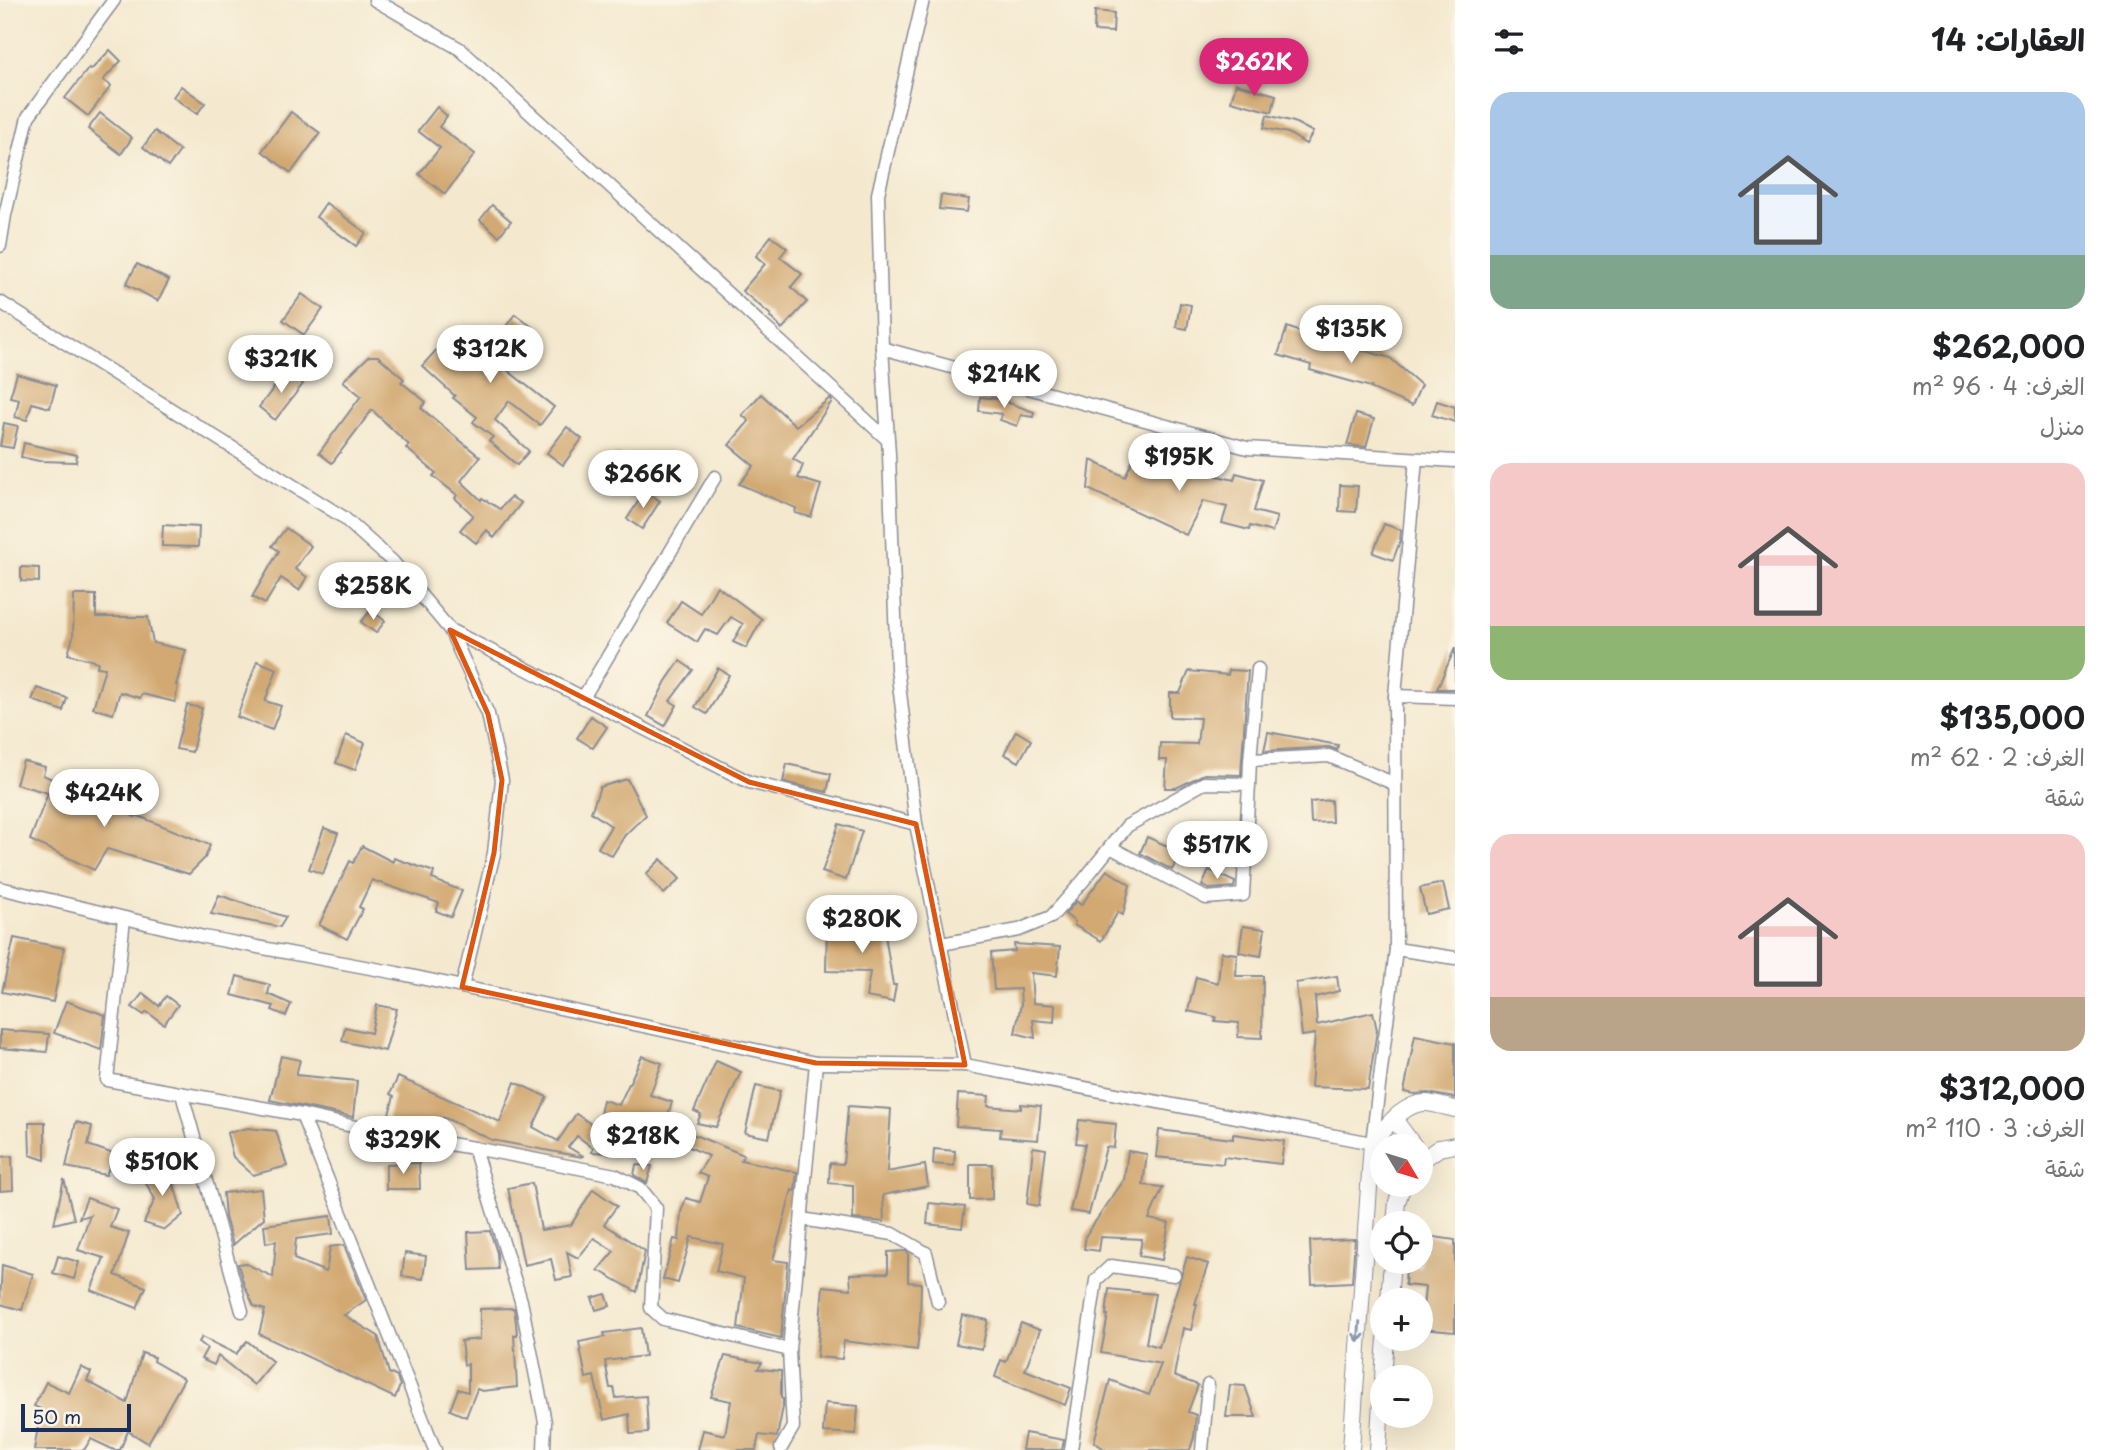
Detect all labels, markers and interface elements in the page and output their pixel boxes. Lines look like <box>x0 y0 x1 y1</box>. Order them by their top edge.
text: العقارات: 14 <box>1931 16 2085 61</box>
icon: filters <box>1490 23 1528 61</box>
pin: $262K <box>1205 38 1303 98</box>
text: $262K <box>1215 43 1293 78</box>
icon: home <box>1725 137 1851 263</box>
pin: $135K <box>1302 306 1400 365</box>
text: $135K <box>1315 310 1387 345</box>
text: $262,000 <box>1932 323 2085 368</box>
pin: $312K <box>441 326 539 385</box>
text: $312K <box>453 330 527 365</box>
pin: $321K <box>232 336 330 395</box>
text: $321K <box>244 340 318 375</box>
pin: $214K <box>955 350 1053 410</box>
text: $214K <box>967 355 1041 390</box>
text: الغرف: 4 · 96 m² <box>1912 368 2085 403</box>
text: منزل <box>2040 408 2085 443</box>
pin: $195K <box>1130 434 1228 493</box>
text: $195K <box>1144 438 1214 473</box>
pin: $266K <box>594 450 692 510</box>
text: $266K <box>604 455 682 490</box>
icon: home <box>1725 508 1851 634</box>
pin: $258K <box>324 562 422 622</box>
text: $258K <box>334 567 412 602</box>
text: $135,000 <box>1940 694 2085 739</box>
text: الغرف: 2 · 62 m² <box>1910 739 2085 774</box>
pin: $424K <box>55 770 153 829</box>
text: $424K <box>65 774 143 809</box>
text: شقة <box>2045 779 2085 814</box>
pin: $517K <box>1168 822 1266 881</box>
text: $517K <box>1183 826 1251 861</box>
icon: home <box>1725 879 1851 1005</box>
pin: $280K <box>813 895 911 955</box>
text: $280K <box>822 900 902 935</box>
text: $312,000 <box>1939 1065 2085 1110</box>
text: الغرف: 3 · 110 m² <box>1905 1110 2085 1145</box>
pin: $218K <box>594 1112 692 1172</box>
pin: $329K <box>354 1116 452 1176</box>
text: $218K <box>606 1117 680 1152</box>
text: $329K <box>365 1121 441 1156</box>
north arrow <box>1370 1134 1433 1197</box>
map controls <box>1370 1134 1433 1428</box>
pin: $510K <box>113 1138 211 1198</box>
text: $510K <box>125 1143 199 1178</box>
text: شقة <box>2045 1150 2085 1185</box>
button: locate <box>1370 1211 1433 1274</box>
button: + <box>1370 1288 1433 1351</box>
one-way arrow <box>1353 1321 1366 1344</box>
button: − <box>1370 1365 1433 1428</box>
scale bar <box>21 1401 131 1433</box>
text: 50 m <box>32 1402 81 1430</box>

